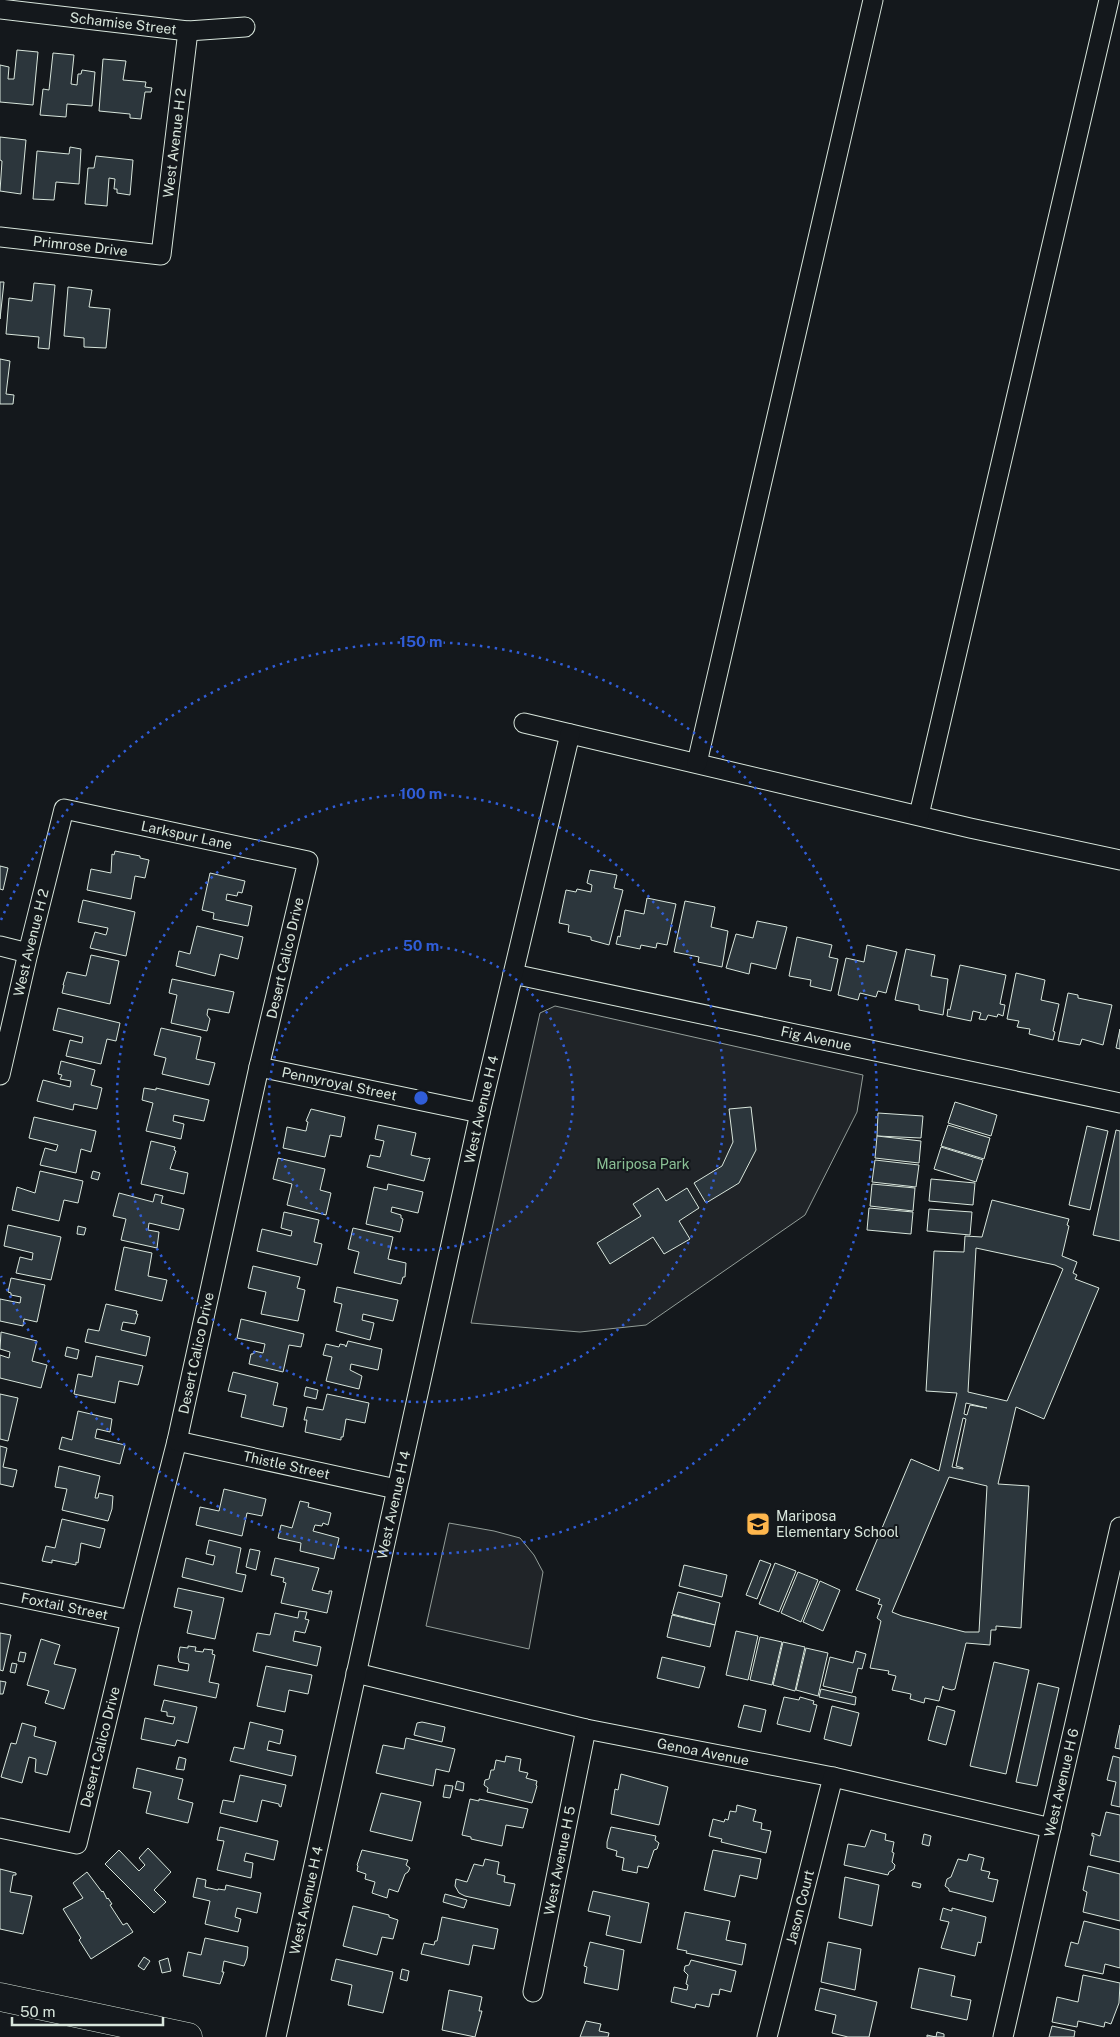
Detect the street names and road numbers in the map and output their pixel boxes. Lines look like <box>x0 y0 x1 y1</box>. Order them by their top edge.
street label: Schamise Street <box>69 9 178 38</box>
street label: West Avenue H 2 <box>160 87 189 199</box>
street label: Primrose Drive <box>32 233 129 259</box>
street label: Larkspur Lane <box>140 818 234 853</box>
street label: West Avenue H 2 <box>10 887 52 998</box>
street label: Desert Calico Drive <box>263 896 307 1020</box>
street label: Fig Avenue <box>779 1023 853 1054</box>
street label: West Avenue H 4 <box>461 1053 501 1165</box>
street label: Pennyroyal Street <box>280 1064 398 1103</box>
street label: Desert Calico Drive <box>175 1291 217 1415</box>
street label: Thistle Street <box>242 1448 331 1482</box>
street label: West Avenue H 4 <box>374 1449 413 1561</box>
street label: Foxtail Street <box>20 1590 110 1623</box>
street label: Desert Calico Drive <box>77 1685 123 1809</box>
street label: West Avenue H 6 <box>1041 1727 1082 1838</box>
street label: Genoa Avenue <box>656 1735 751 1769</box>
street label: West Avenue H 5 <box>541 1805 578 1917</box>
street label: West Avenue H 4 <box>286 1844 326 1956</box>
street label: Jason Court <box>783 1868 817 1946</box>

